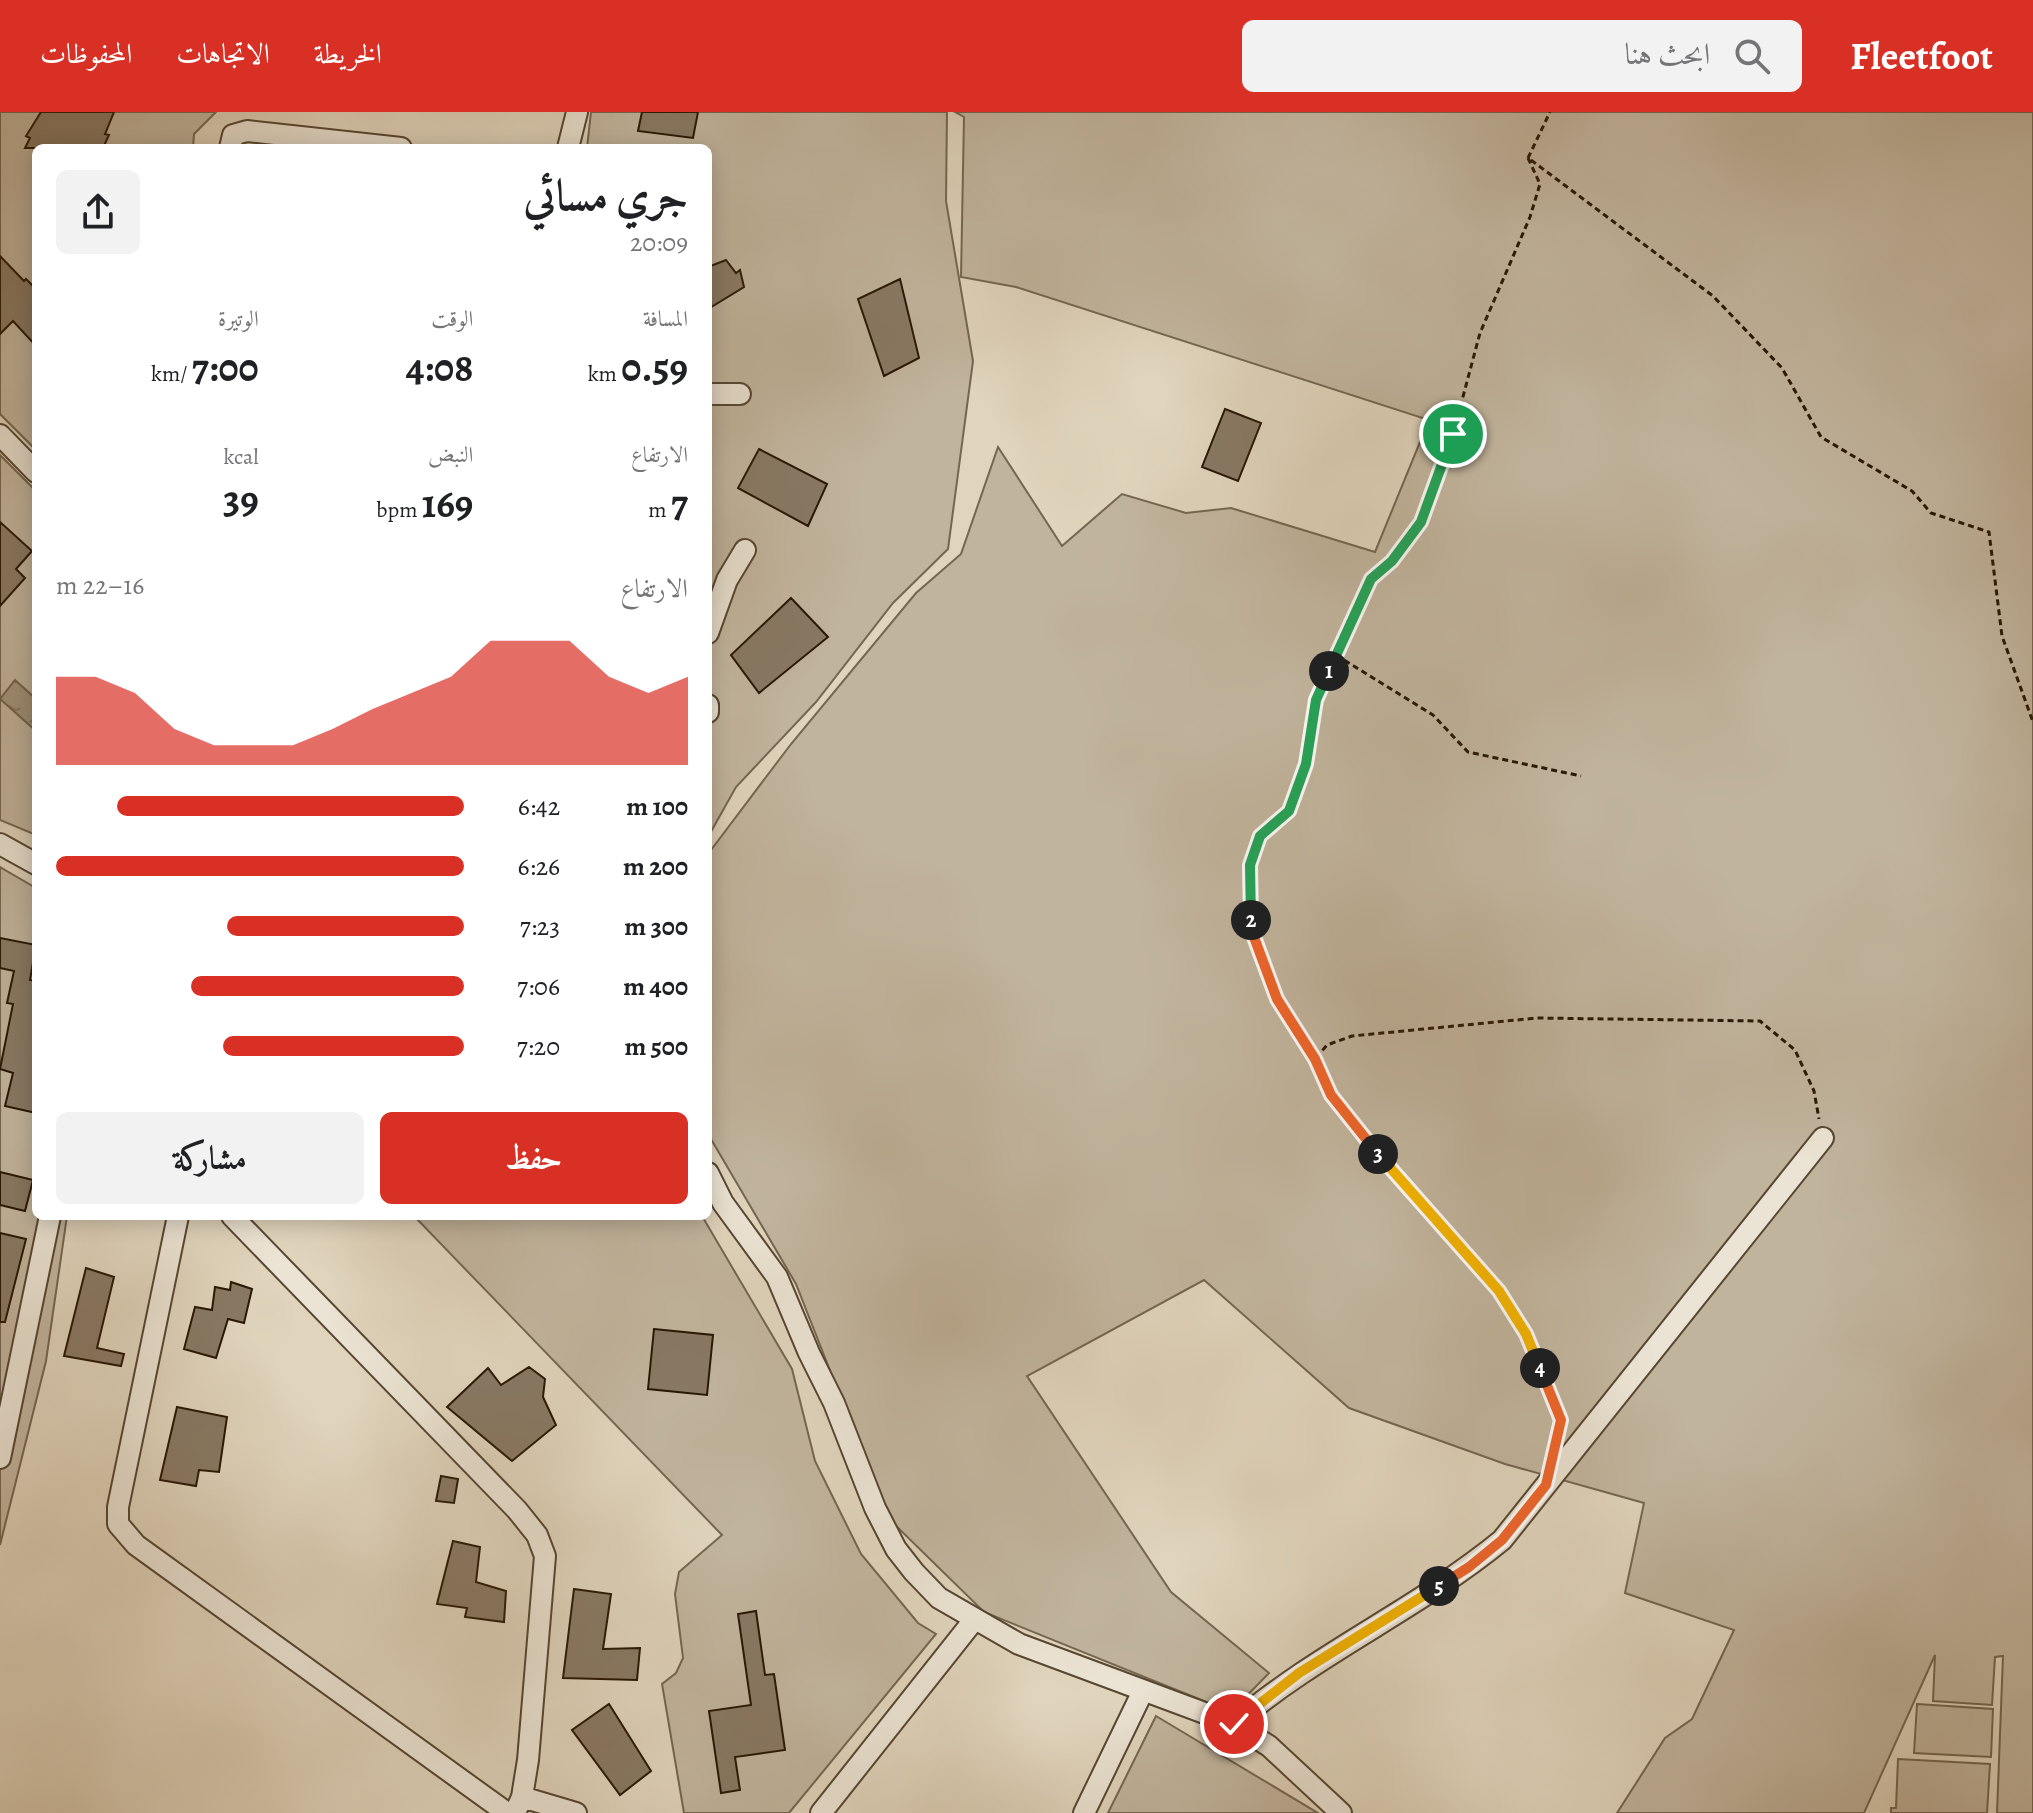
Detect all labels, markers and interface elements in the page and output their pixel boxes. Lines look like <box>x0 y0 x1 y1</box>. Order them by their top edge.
search box <box>1242 20 1802 92</box>
text: Fleetfoot <box>1850 30 1993 82</box>
text: ابحث هنا <box>1624 34 1710 74</box>
icon: search <box>1730 34 1774 78</box>
text: المحفوظات <box>40 35 132 73</box>
text: الاتجاهات <box>176 35 270 73</box>
text: الخريطة <box>314 35 382 73</box>
text: جري مسائي <box>524 165 688 225</box>
button: share <box>56 170 140 254</box>
text: 20:09 <box>630 225 688 260</box>
text: الوتيرة <box>218 304 259 334</box>
text: الوقت <box>431 304 473 334</box>
text: المسافة <box>643 304 688 334</box>
text: 7:00 <box>192 340 259 395</box>
text: 4:08 <box>406 340 473 395</box>
text: 0.59 <box>621 340 688 395</box>
text: /km <box>151 359 192 389</box>
text: km <box>588 359 621 389</box>
pin <box>1419 400 1487 468</box>
icon: arrive <box>1431 412 1475 456</box>
text: النبض <box>428 440 473 470</box>
text: الارتفاع <box>631 440 688 470</box>
text: kcal <box>223 442 259 472</box>
text: 39 <box>223 472 259 527</box>
text: 169 <box>422 476 473 531</box>
text: 7 <box>671 476 688 531</box>
text: bpm <box>376 495 422 525</box>
text: m <box>648 495 671 525</box>
text: 16–22 m <box>56 568 144 603</box>
text: الارتفاع <box>621 571 688 606</box>
pin: 1 <box>1309 651 1349 691</box>
text: 1 <box>1325 656 1333 686</box>
text: 6:42 <box>518 789 560 824</box>
text: 100 m <box>626 789 688 824</box>
text: 6:26 <box>517 849 560 884</box>
text: 200 m <box>623 849 688 884</box>
pin: 2 <box>1231 900 1271 940</box>
text: 2 <box>1246 905 1256 935</box>
text: 7:23 <box>520 909 560 944</box>
text: 300 m <box>624 909 688 944</box>
text: 7:06 <box>517 969 560 1004</box>
text: 400 m <box>623 969 688 1004</box>
text: 7:20 <box>517 1029 560 1064</box>
text: 500 m <box>624 1029 688 1064</box>
button: مشاركة <box>56 1112 364 1204</box>
button: حفظ <box>380 1112 688 1204</box>
pin: 3 <box>1358 1134 1398 1174</box>
text: 3 <box>1373 1139 1383 1169</box>
pin: 4 <box>1520 1348 1560 1388</box>
text: 4 <box>1535 1353 1545 1383</box>
pin: 5 <box>1419 1566 1459 1606</box>
text: 5 <box>1434 1571 1444 1601</box>
pin <box>1200 1690 1268 1758</box>
icon: check <box>1212 1702 1256 1746</box>

